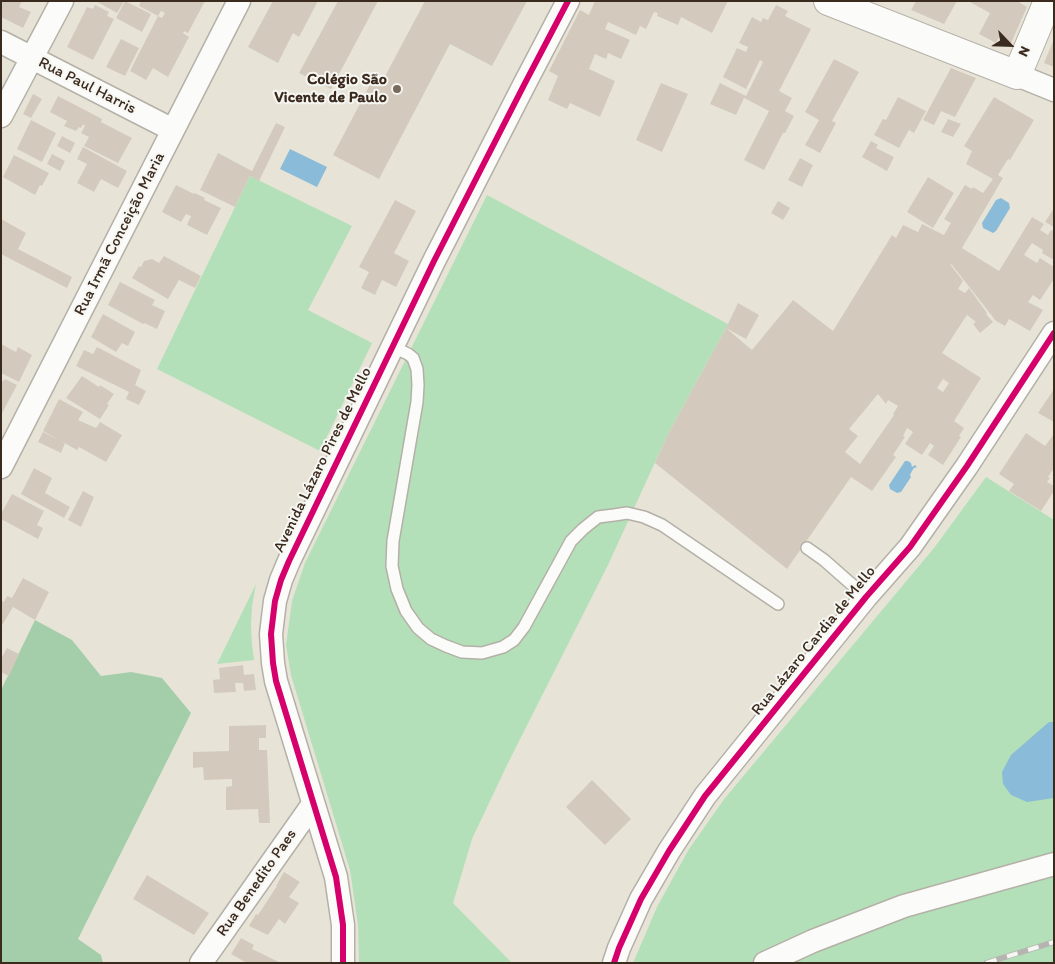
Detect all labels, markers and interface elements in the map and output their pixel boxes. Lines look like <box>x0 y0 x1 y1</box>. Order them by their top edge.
north arrow <box>985 20 1035 70</box>
text: N <box>1014 44 1034 59</box>
street label: Rua Paul Harris <box>35 53 139 119</box>
place label: Colégio São Vicente de Paulo <box>274 70 387 108</box>
marker: Colégio São Vicente de Paulo <box>391 83 403 95</box>
street label: Rua Irmã Conceição Maria <box>70 149 170 319</box>
street label: Avenida Lázaro Pires de Mello <box>270 364 376 556</box>
street label: Rua Lázaro Cardia de Mello <box>748 562 880 720</box>
street label: Rua Benedito Paes <box>213 826 301 940</box>

